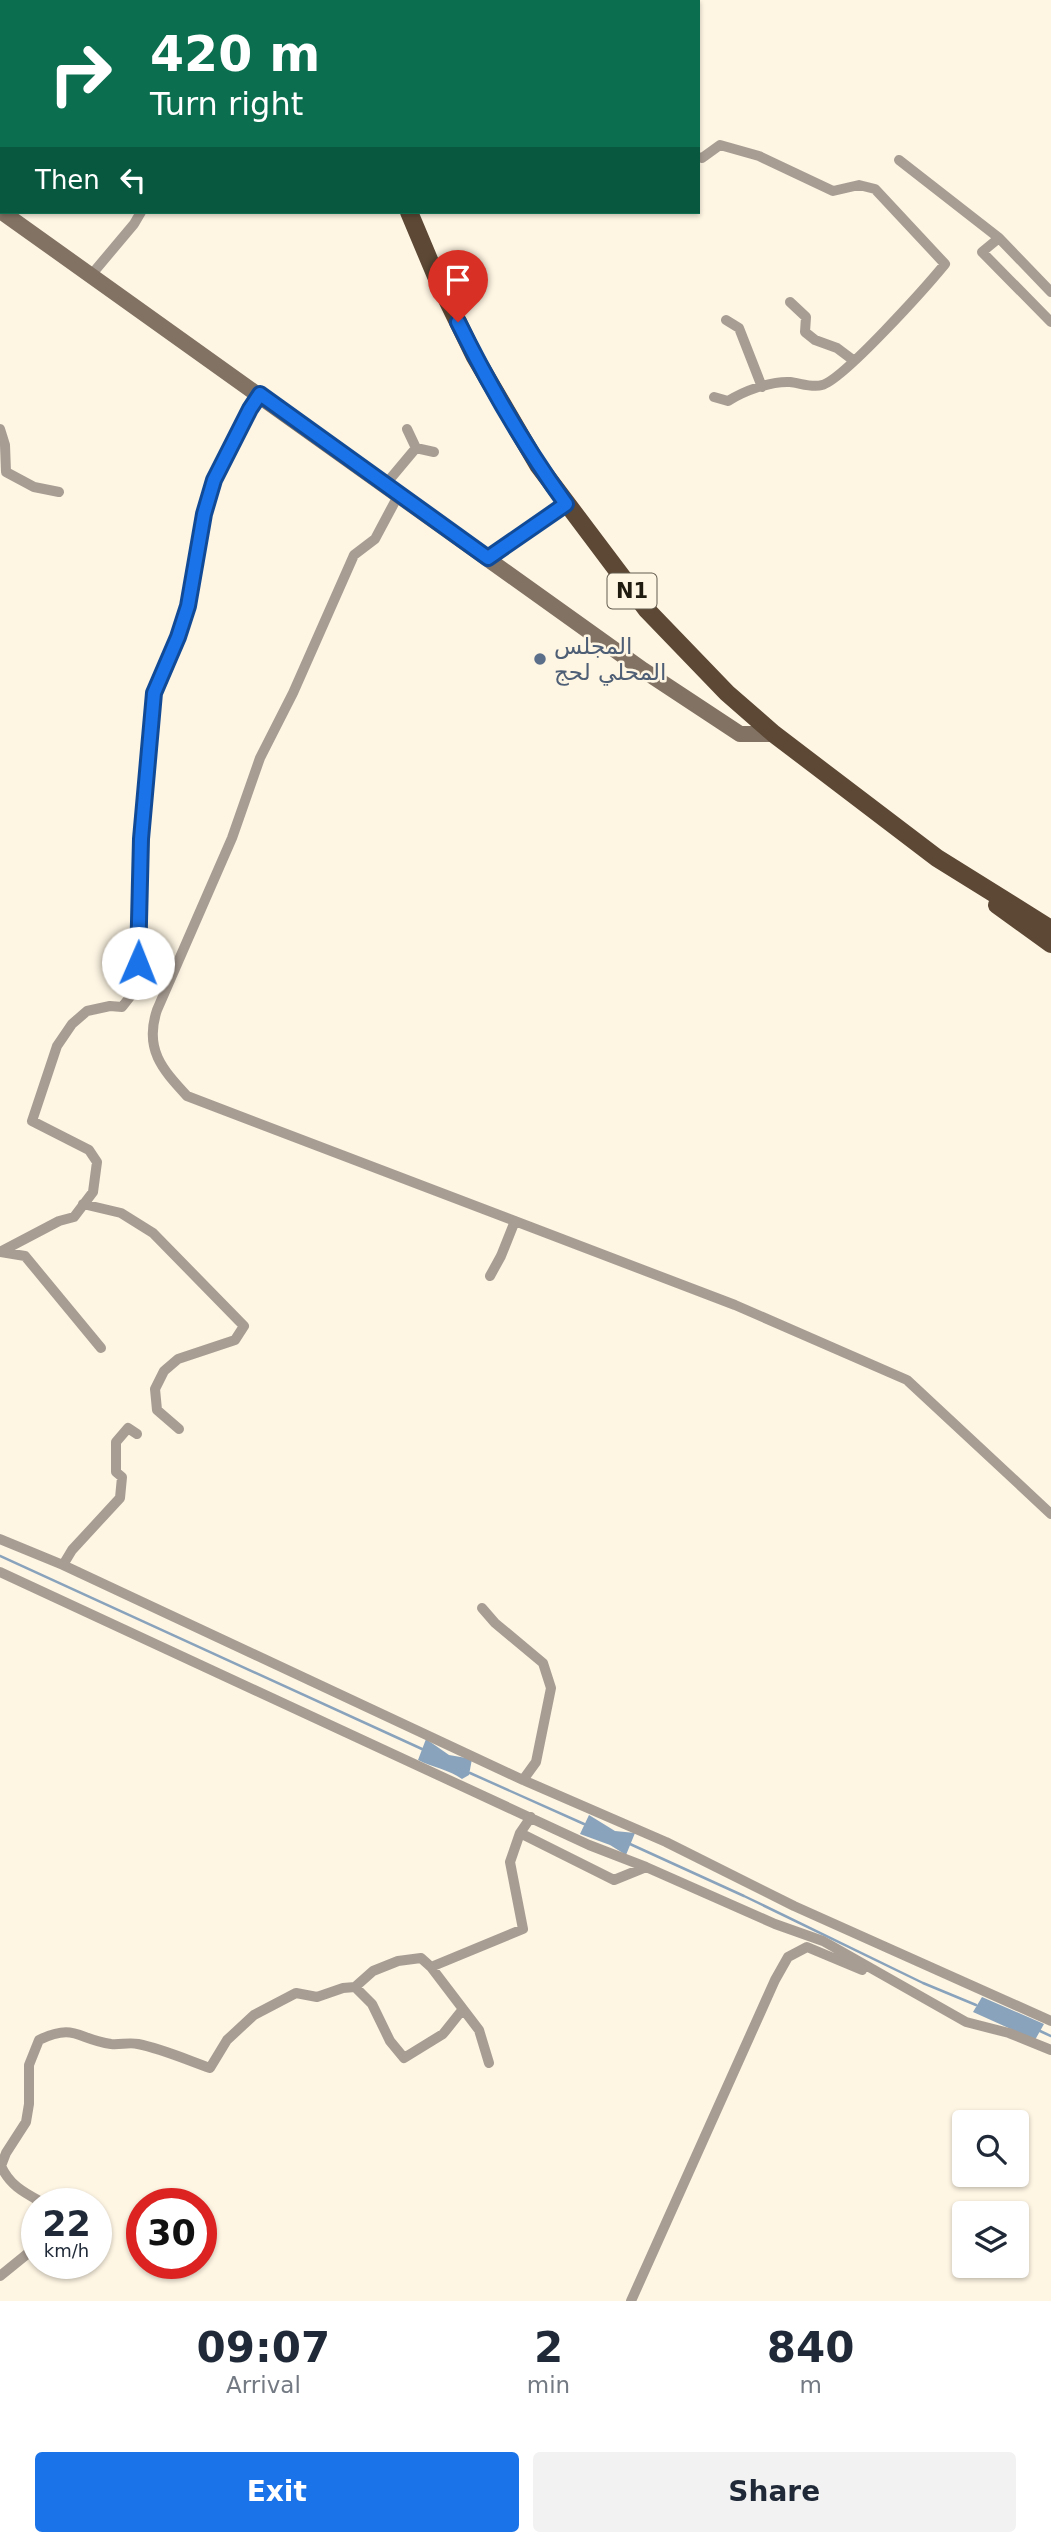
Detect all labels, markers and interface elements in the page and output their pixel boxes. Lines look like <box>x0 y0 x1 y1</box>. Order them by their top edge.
text: 420 m <box>150 26 320 83</box>
icon: right <box>35 28 126 119</box>
text: Turn right <box>150 85 303 123</box>
icon: left <box>114 161 152 199</box>
text: Then <box>35 165 100 195</box>
pin <box>428 250 488 322</box>
icon: arrive <box>439 261 477 299</box>
road number: N1 <box>608 574 656 608</box>
place label: المجلس المحلي لحج <box>554 633 666 686</box>
marker: المجلس المحلي لحج <box>532 651 548 667</box>
position arrow <box>101 926 175 1000</box>
map controls <box>952 2110 1029 2278</box>
button: search <box>952 2110 1029 2187</box>
speed limit sign: 30 <box>126 2188 217 2279</box>
button: layers <box>952 2201 1029 2278</box>
text: 22 <box>42 2204 91 2244</box>
text: km/h <box>44 2240 89 2261</box>
text: 09:07 <box>197 2323 330 2372</box>
text: 2 <box>534 2323 563 2372</box>
text: 840 <box>767 2323 854 2372</box>
text: Arrival <box>226 2372 301 2398</box>
text: min <box>527 2372 570 2398</box>
text: m <box>799 2372 822 2398</box>
button: Exit <box>35 2452 519 2532</box>
button: Share <box>533 2452 1016 2532</box>

